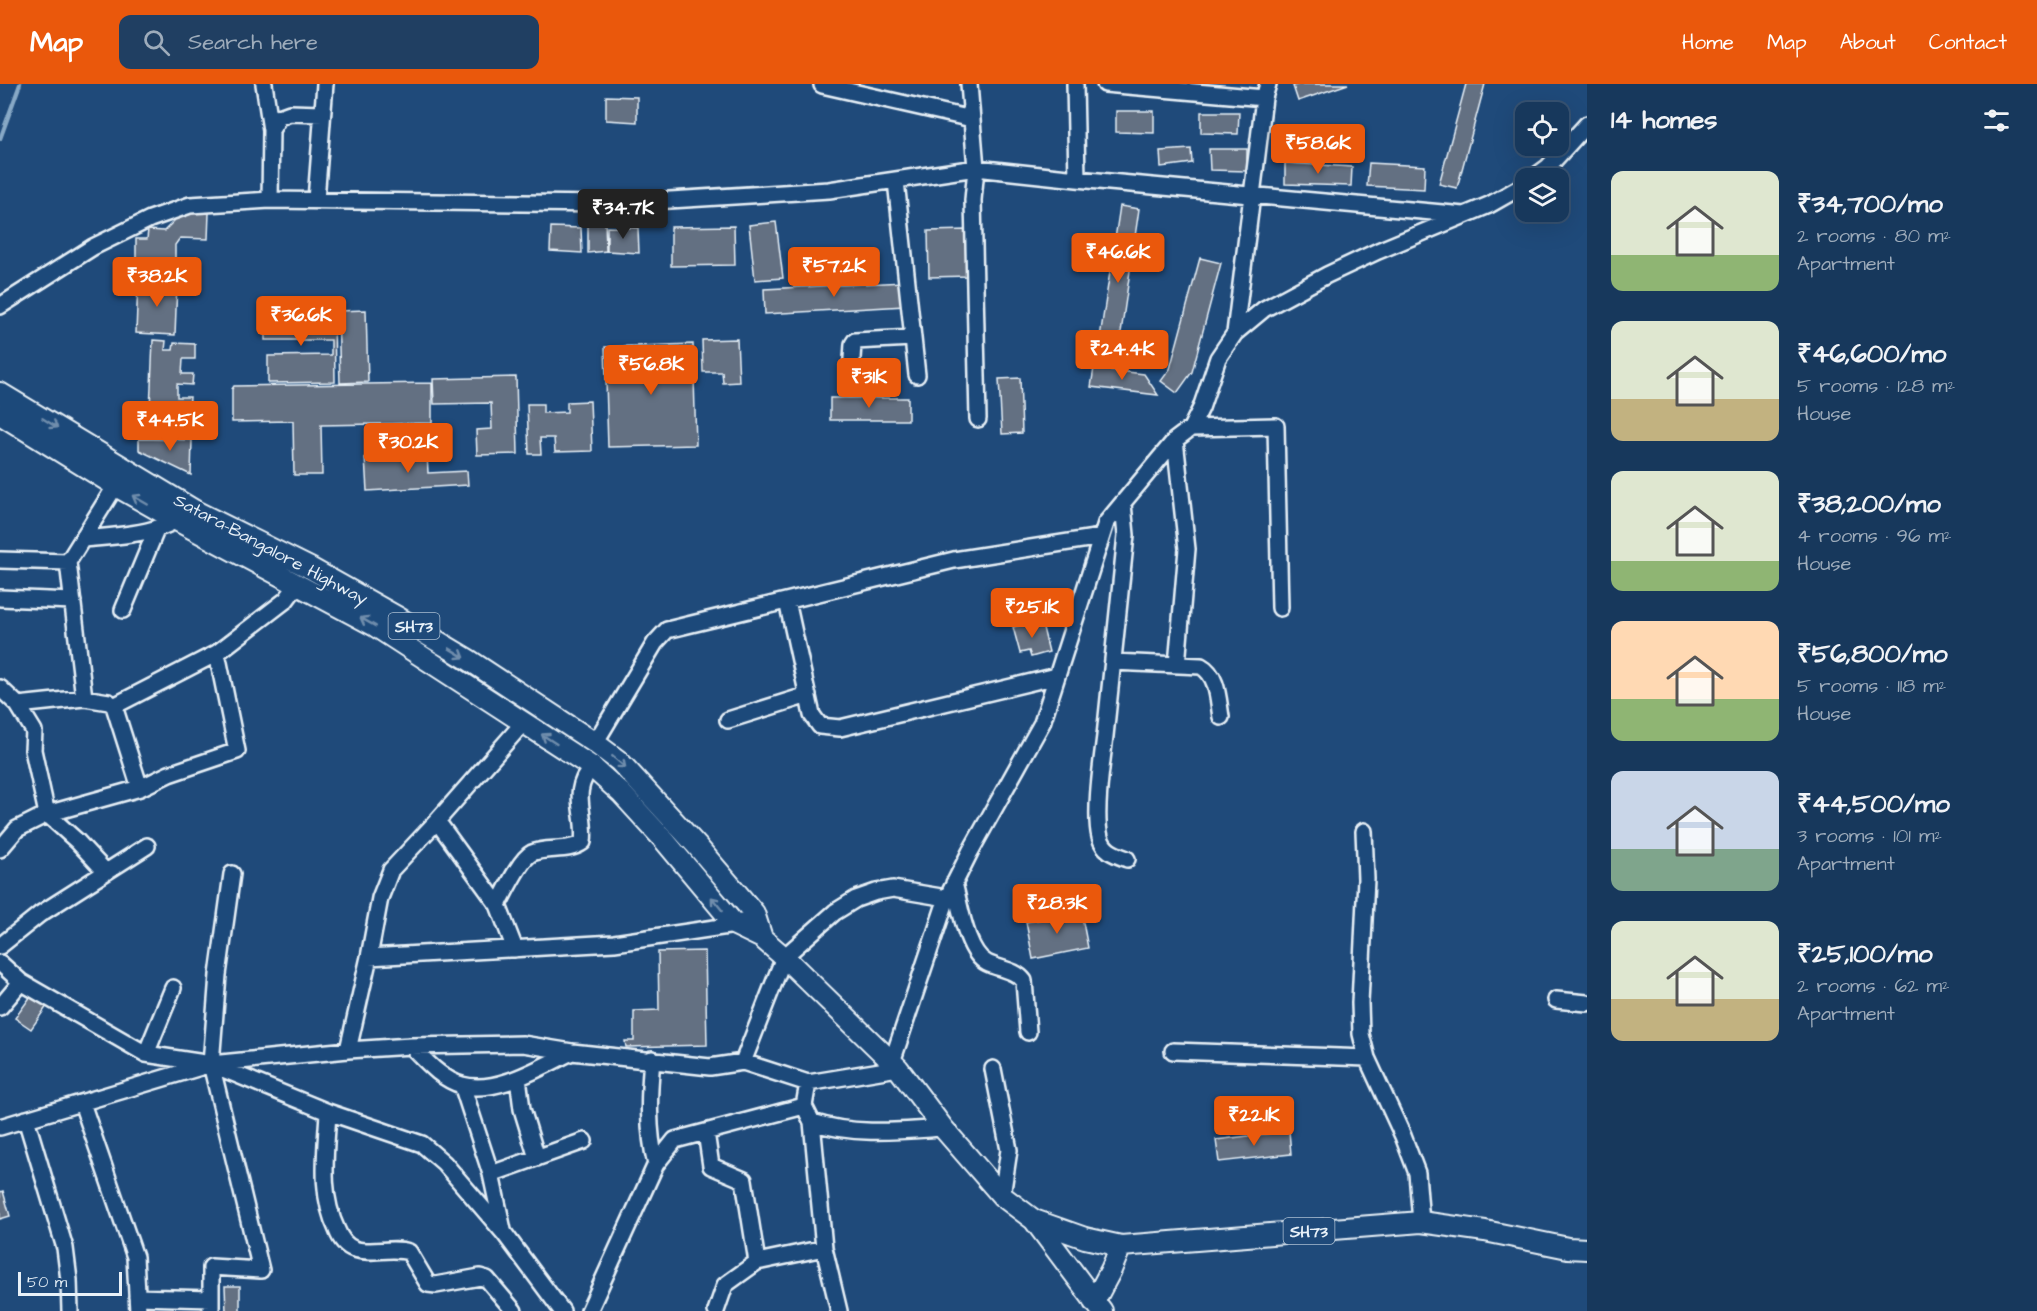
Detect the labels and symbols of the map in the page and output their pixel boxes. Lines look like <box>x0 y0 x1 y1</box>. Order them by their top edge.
pin: ₹58.6K <box>1269 124 1367 175</box>
pin: ₹34.7K <box>574 189 672 240</box>
pin: ₹46.6K <box>1069 233 1167 284</box>
pin: ₹57.2K <box>785 247 883 298</box>
pin: ₹38.2K <box>108 257 206 308</box>
pin: ₹36.6K <box>252 296 350 347</box>
pin: ₹24.4K <box>1073 330 1171 381</box>
pin: ₹56.8K <box>602 345 700 396</box>
pin: ₹31K <box>833 358 905 409</box>
pin: ₹44.5K <box>121 401 219 452</box>
one-way arrow <box>41 418 58 430</box>
pin: ₹30.2K <box>359 423 457 474</box>
street label: Satara-Bangalore Highway <box>169 488 372 612</box>
one-way arrow <box>132 494 149 506</box>
pin: ₹25.1K <box>983 588 1081 639</box>
road number: SH73 <box>388 613 440 639</box>
one-way arrow <box>359 616 377 627</box>
one-way arrow <box>448 647 465 659</box>
one-way arrow <box>541 732 558 744</box>
one-way arrow <box>611 755 626 769</box>
pin: ₹28.3K <box>1008 884 1106 935</box>
one-way arrow <box>710 897 724 912</box>
pin: ₹22.1K <box>1205 1096 1303 1147</box>
road number: SH73 <box>1284 1218 1334 1244</box>
scale bar <box>18 1269 122 1296</box>

